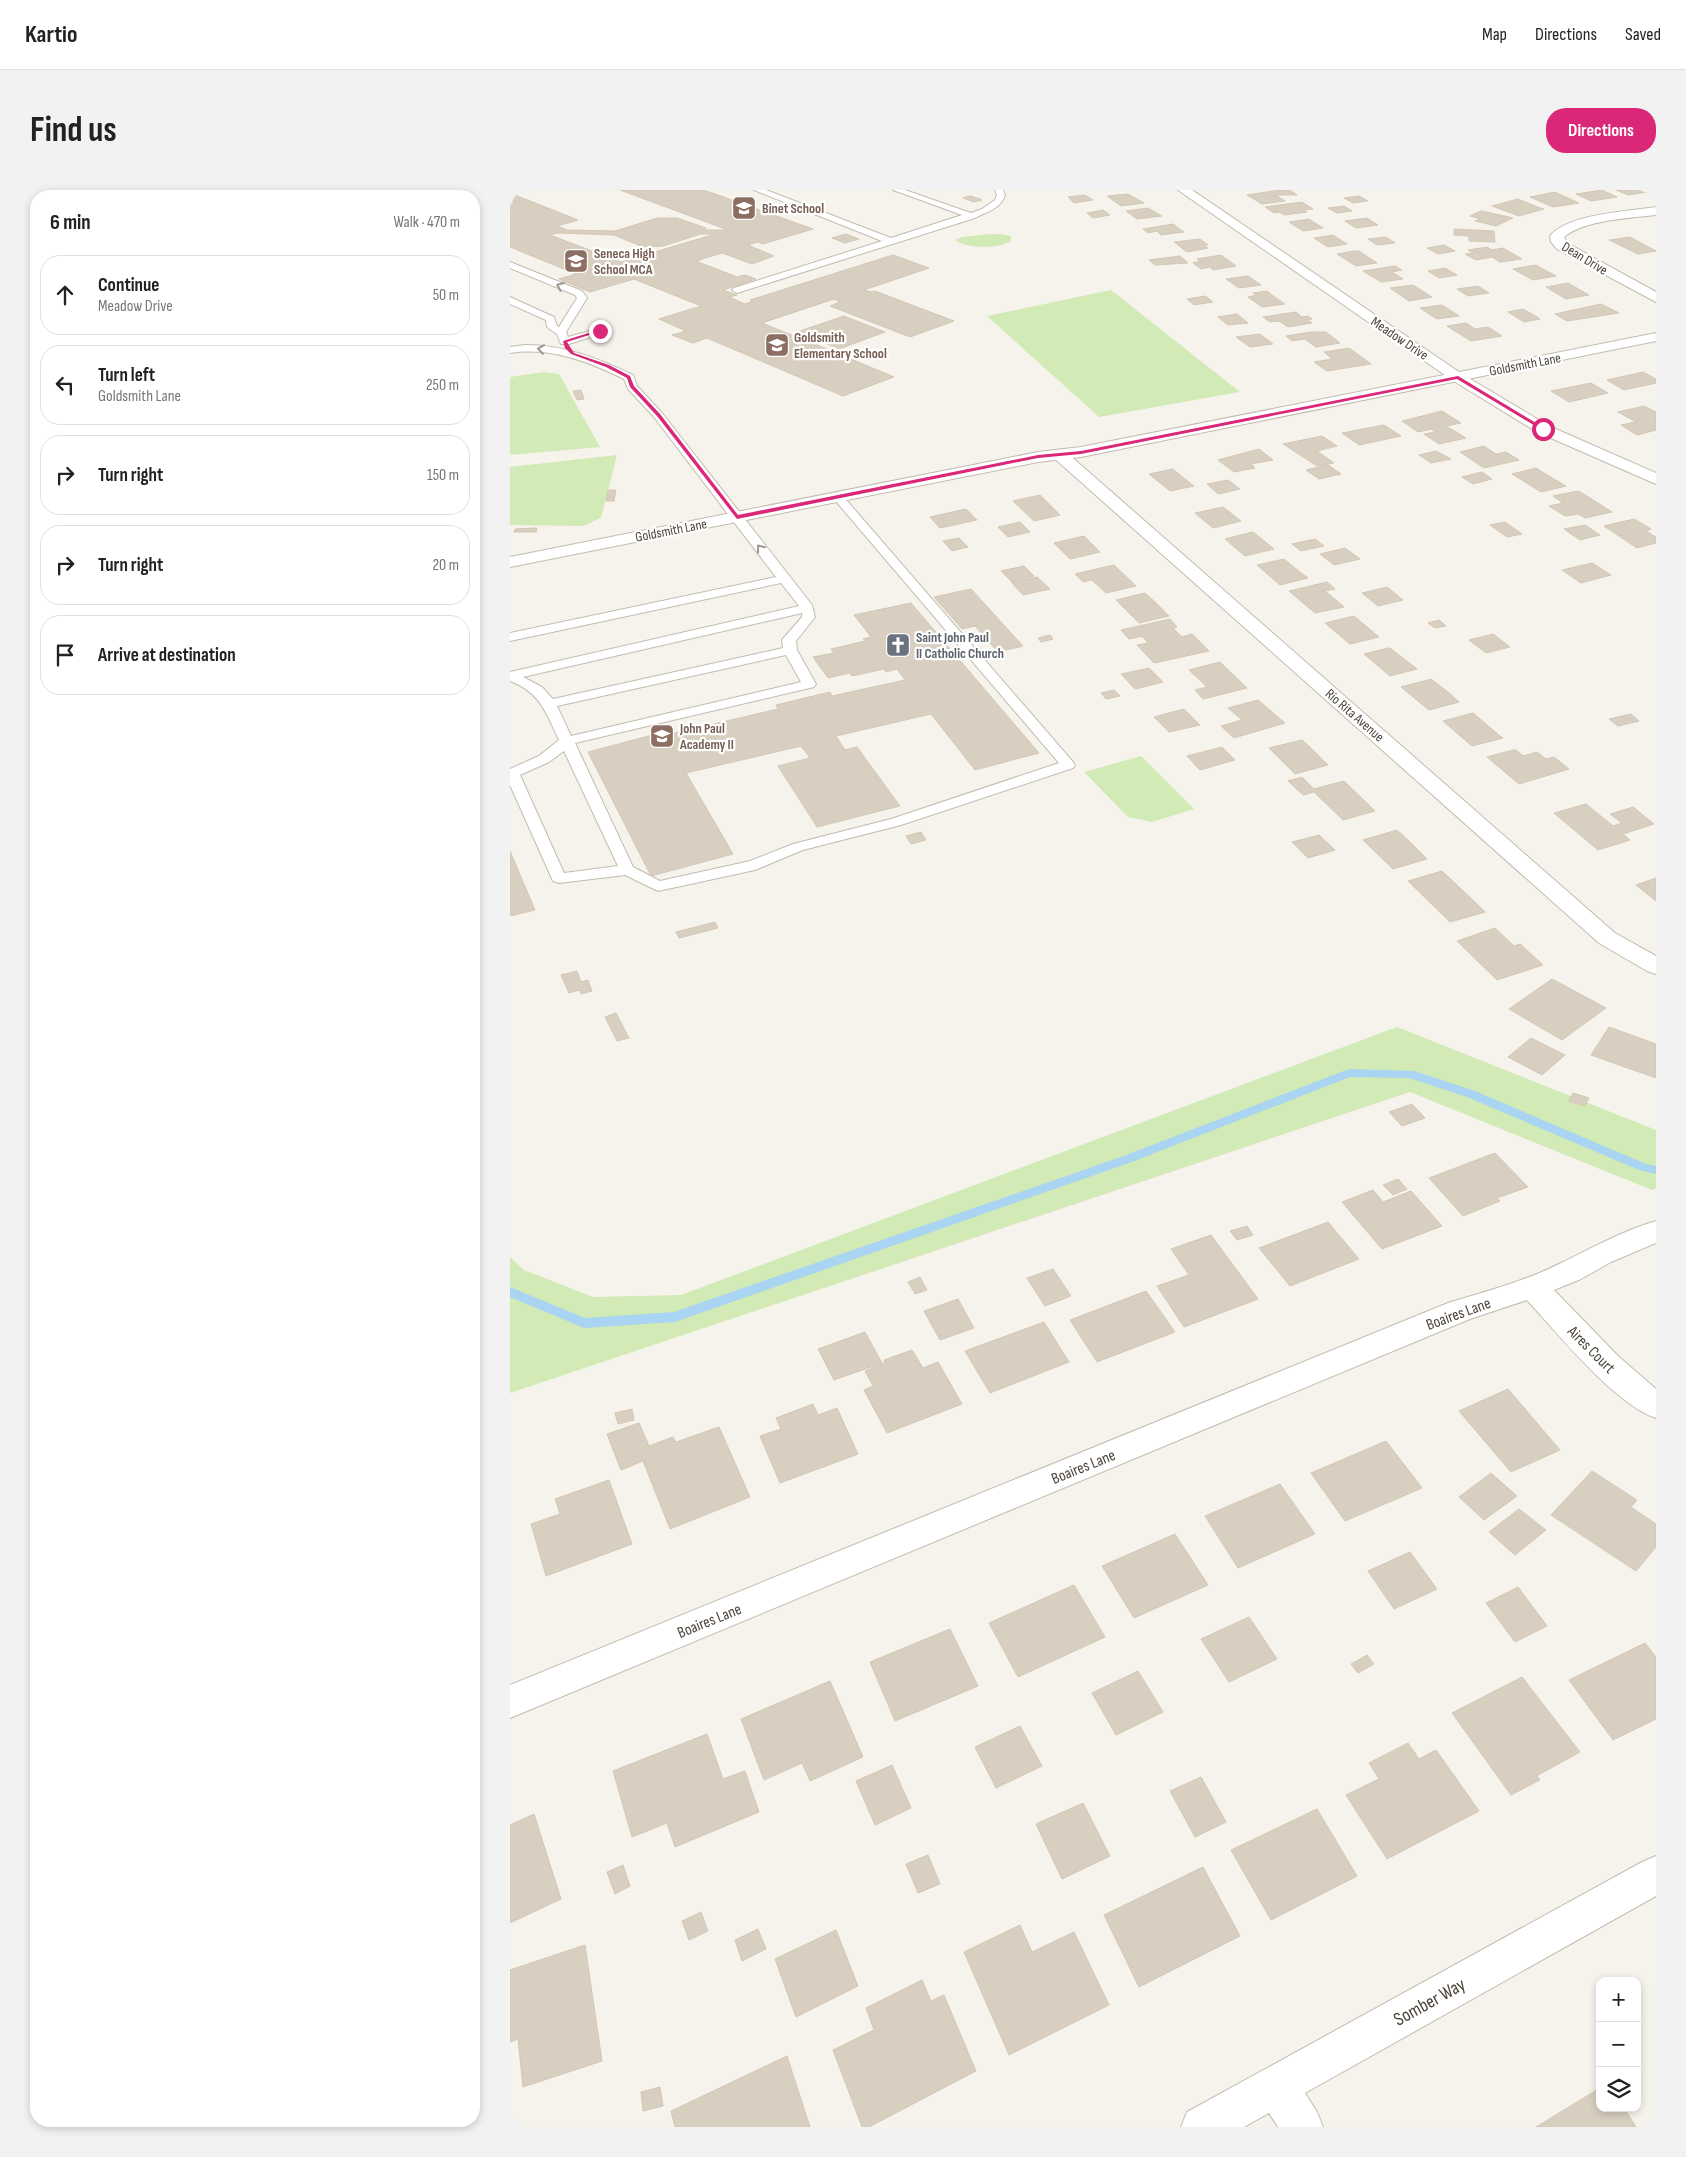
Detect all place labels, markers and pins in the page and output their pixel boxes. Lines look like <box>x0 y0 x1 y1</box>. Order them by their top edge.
school or university icon: Binet School <box>731 195 757 221</box>
place label: Binet School <box>762 200 824 217</box>
place label: Seneca High School MCA <box>594 245 655 278</box>
school or university icon: Seneca High School MCA <box>563 248 589 274</box>
place label: Goldsmith Elementary School <box>794 329 887 362</box>
school or university icon: Goldsmith Elementary School <box>764 332 790 358</box>
place label: Saint John Paul II Catholic Church <box>916 629 1004 662</box>
church icon: Saint John Paul II Catholic Church <box>885 632 911 658</box>
place label: John Paul Academy II <box>679 720 734 753</box>
school or university icon: John Paul Academy II <box>649 723 675 749</box>

